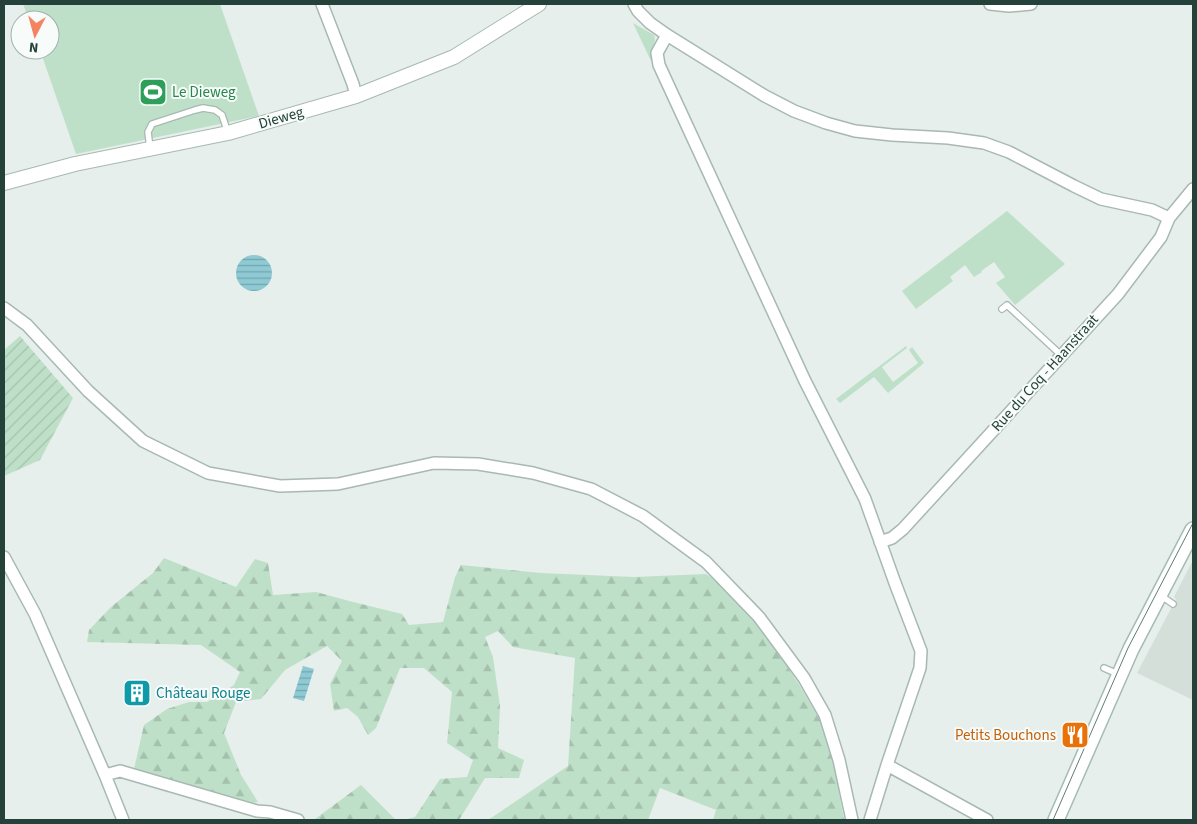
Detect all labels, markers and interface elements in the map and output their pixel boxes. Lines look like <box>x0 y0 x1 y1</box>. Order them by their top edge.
north arrow <box>10 10 60 60</box>
text: N <box>28 37 39 57</box>
sports icon: Le Dieweg <box>138 77 168 107</box>
place label: Le Dieweg <box>172 82 236 103</box>
street label: Dieweg <box>256 101 306 134</box>
street label: Rue du Coq - Haanstraat <box>987 310 1103 436</box>
building icon: Château Rouge <box>122 678 152 708</box>
place label: Château Rouge <box>156 683 250 704</box>
restaurant icon: Petits Bouchons <box>1060 720 1090 750</box>
place label: Petits Bouchons <box>955 725 1056 746</box>

